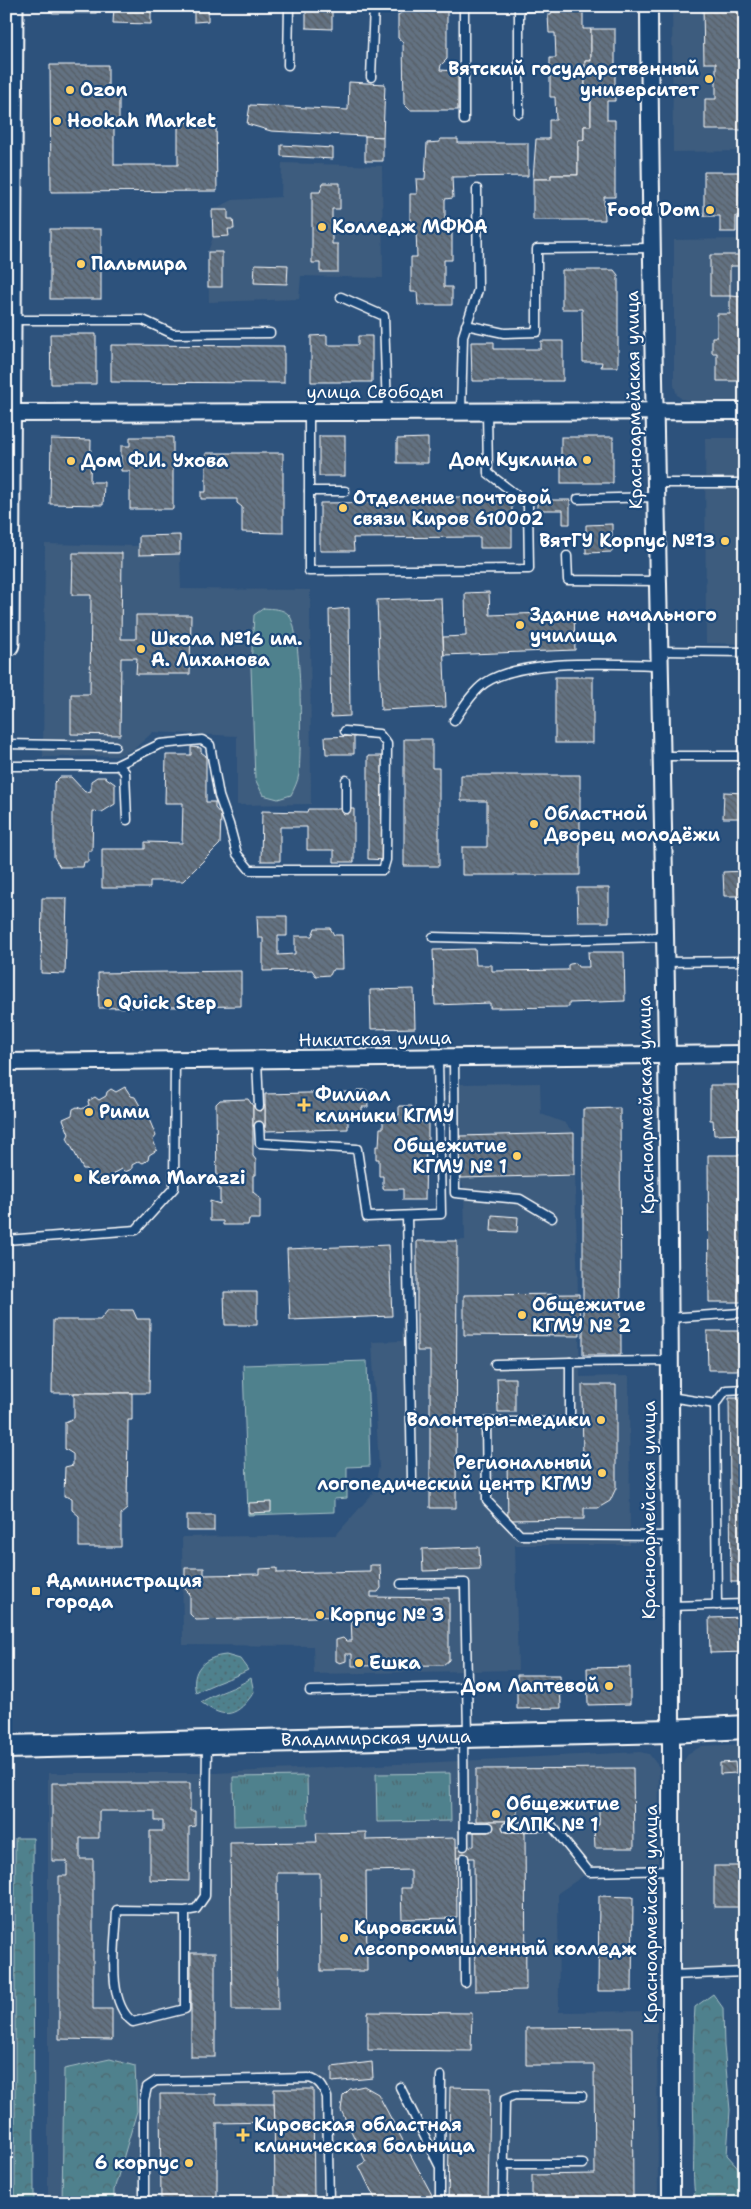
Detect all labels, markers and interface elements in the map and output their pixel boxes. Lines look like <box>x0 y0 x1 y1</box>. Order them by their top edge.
place label: Вятский государственный университет <box>448 57 700 102</box>
marker: Вятский государственный университет <box>703 73 715 85</box>
place label: Ozon <box>80 78 127 102</box>
marker: Ozon <box>64 84 76 96</box>
place label: Hookah Market <box>67 109 216 133</box>
marker: Hookah Market <box>51 115 63 127</box>
place label: Food Dom <box>607 198 701 222</box>
marker: Food Dom <box>704 204 716 216</box>
place label: Колледж МФЮА <box>332 215 488 239</box>
marker: Колледж МФЮА <box>316 221 328 233</box>
place label: Пальмира <box>91 252 188 276</box>
marker: Пальмира <box>75 258 87 270</box>
street label: Красноармейская улица <box>620 290 648 510</box>
street label: улица Свободы <box>306 380 444 404</box>
place label: Дом Куклина <box>449 448 578 472</box>
place label: Дом Ф.И. Ухова <box>81 449 229 473</box>
marker: Дом Куклина <box>581 454 593 466</box>
marker: Дом Ф.И. Ухова <box>65 455 77 467</box>
place label: Отделение почтовой связи Киров 610002 <box>353 486 552 531</box>
marker: Отделение почтовой связи Киров 610002 <box>337 502 349 514</box>
place label: ВятГУ Корпус №13 <box>539 529 715 553</box>
marker: ВятГУ Корпус №13 <box>719 535 731 547</box>
place label: Здание начального училища <box>530 603 717 648</box>
marker: Здание начального училища <box>514 619 526 631</box>
place label: Школа №16 им. А. Лиханова <box>151 627 303 672</box>
marker: Школа №16 им. А. Лиханова <box>135 643 147 655</box>
place label: Областной Дворец молодёжи <box>544 802 721 847</box>
marker: Областной Дворец молодёжи <box>528 818 540 830</box>
place label: Quick Step <box>118 991 216 1015</box>
street label: Красноармейская улица <box>632 995 660 1215</box>
marker: Quick Step <box>102 997 114 1009</box>
street label: Никитская улица <box>298 1026 452 1052</box>
place label: Филиал клиники КГМУ <box>315 1083 454 1128</box>
marker: Филиал клиники КГМУ <box>297 1098 311 1112</box>
place label: Рими <box>99 1100 150 1124</box>
marker: Рими <box>83 1106 95 1118</box>
place label: Общежитие КГМУ № 1 <box>393 1134 507 1179</box>
marker: Общежитие КГМУ № 1 <box>511 1150 523 1162</box>
place label: Kerama Marazzi <box>88 1166 245 1190</box>
marker: Kerama Marazzi <box>72 1172 84 1184</box>
place label: Общежитие КГМУ № 2 <box>532 1293 646 1338</box>
marker: Общежитие КГМУ № 2 <box>516 1309 528 1321</box>
street label: Красноармейская улица <box>637 1401 661 1619</box>
place label: Волонтеры-медики <box>406 1408 592 1432</box>
marker: Волонтеры-медики <box>595 1414 607 1426</box>
place label: Региональный логопедический центр КГМУ <box>317 1451 592 1496</box>
marker: Региональный логопедический центр КГМУ <box>596 1467 608 1479</box>
place label: Администрация города <box>46 1569 202 1614</box>
marker: Администрация города <box>30 1585 42 1597</box>
place label: Корпус № 3 <box>330 1603 444 1627</box>
marker: Корпус № 3 <box>314 1609 326 1621</box>
place label: Ешка <box>369 1651 421 1675</box>
marker: Ешка <box>353 1657 365 1669</box>
place label: Дом Лаптевой <box>461 1674 599 1698</box>
marker: Дом Лаптевой <box>603 1680 615 1692</box>
street label: Владимирская улица <box>281 1724 471 1752</box>
place label: Общежитие КЛПК № 1 <box>506 1792 620 1837</box>
street label: Красноармейская улица <box>639 1805 663 2023</box>
marker: Общежитие КЛПК № 1 <box>490 1808 502 1820</box>
place label: Кировский лесопромышленный колледж <box>354 1916 637 1961</box>
marker: Кировский лесопромышленный колледж <box>338 1932 350 1944</box>
place label: Кировская областная клиническая больница <box>254 2113 476 2158</box>
marker: Кировская областная клиническая больница <box>236 2128 250 2142</box>
place label: 6 корпус <box>95 2151 179 2175</box>
marker: 6 корпус <box>183 2157 195 2169</box>

